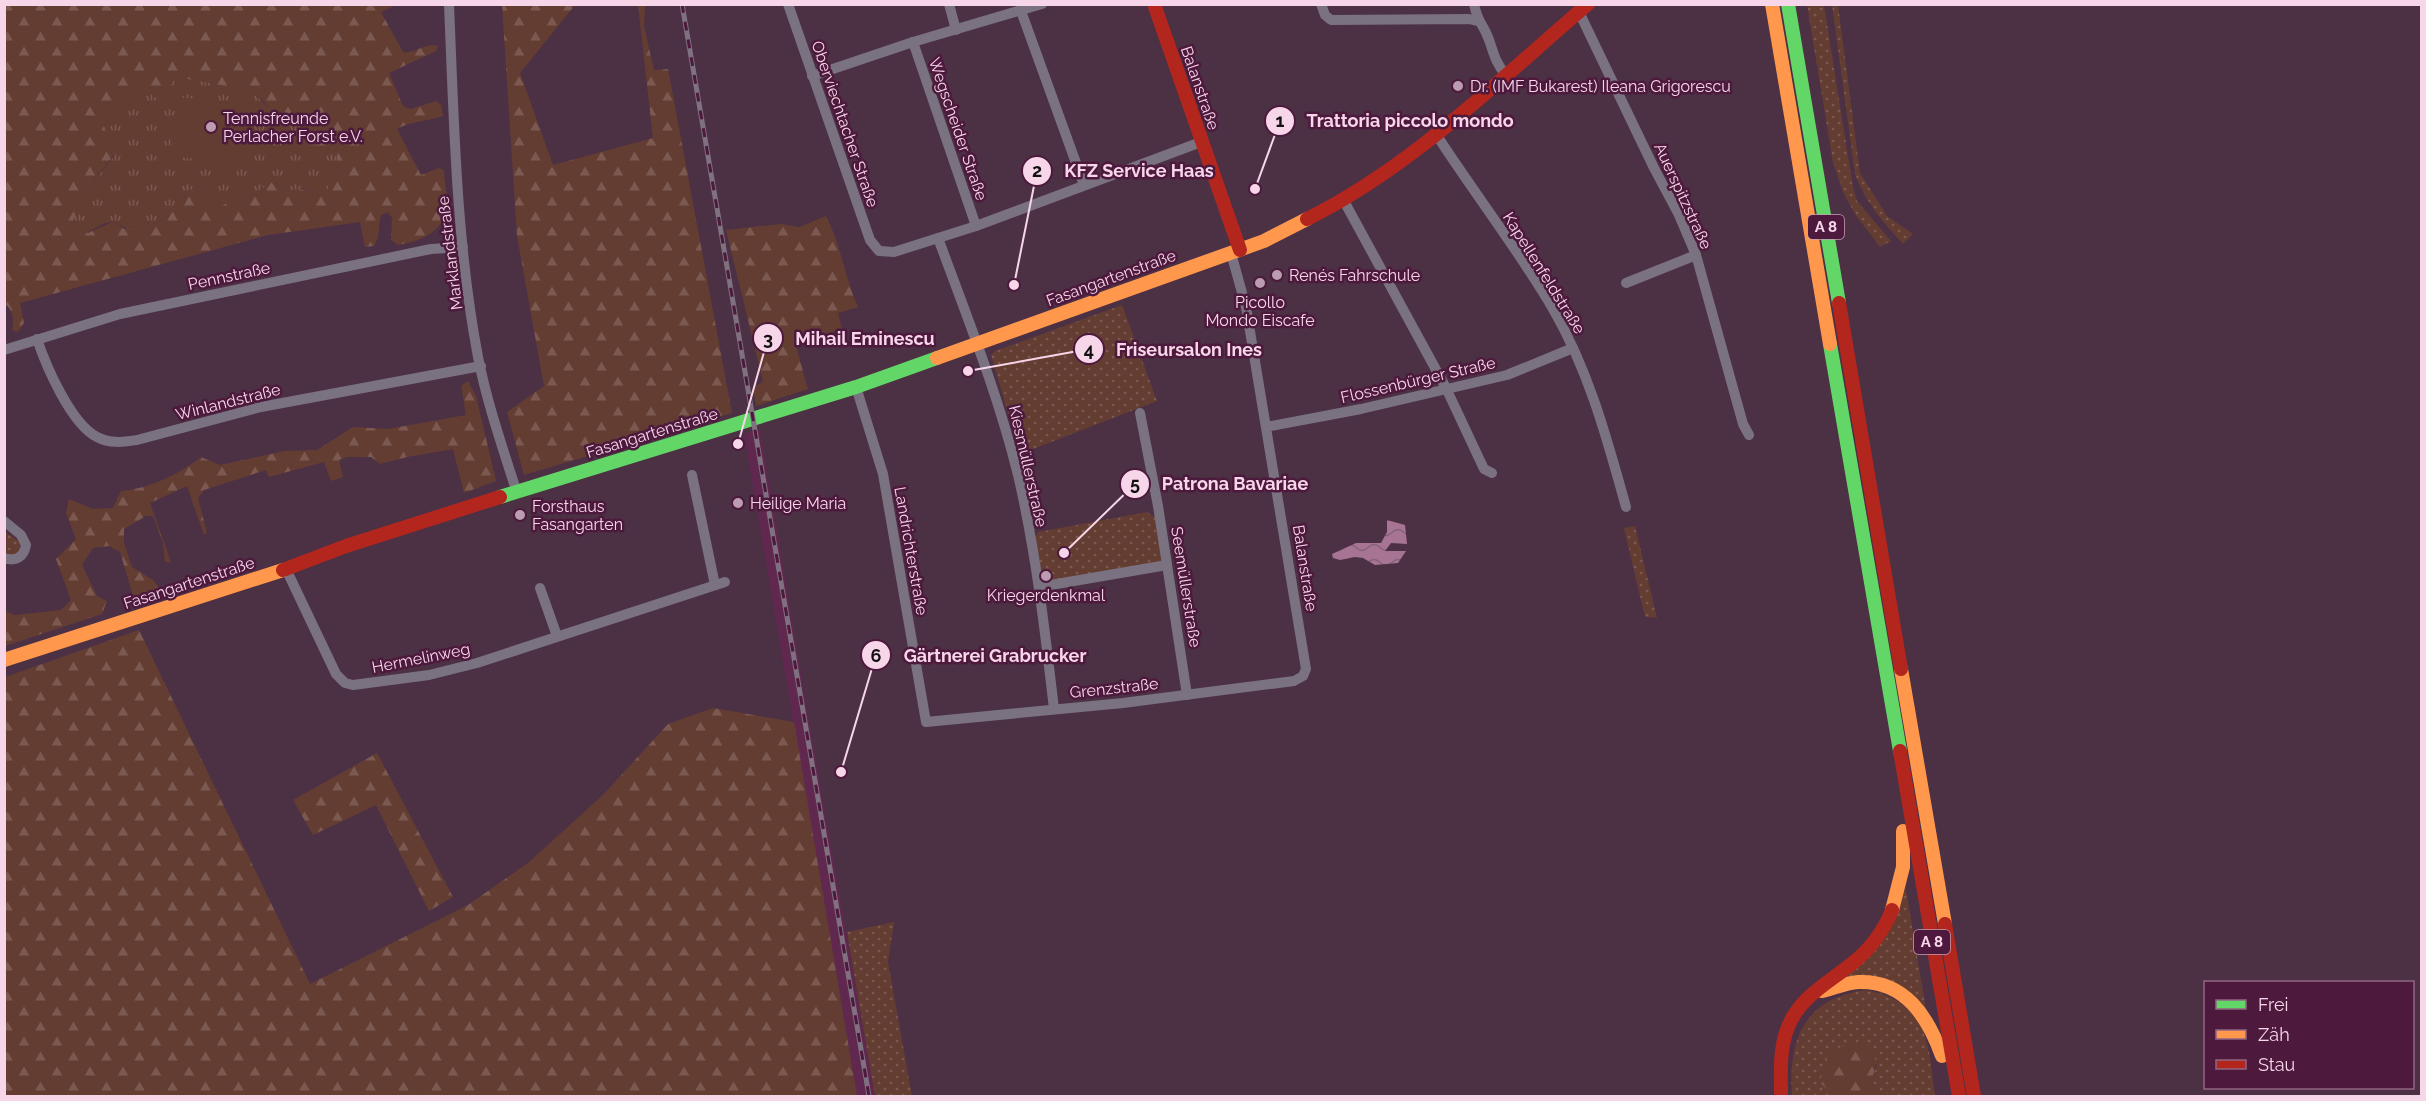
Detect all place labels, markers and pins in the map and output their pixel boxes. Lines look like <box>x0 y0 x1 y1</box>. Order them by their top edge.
place label: Dr. (IMF Bukarest) Ileana Grigorescu <box>1470 77 1731 96</box>
marker: Dr. (IMF Bukarest) Ileana Grigorescu <box>1451 79 1465 93</box>
callout: Trattoria piccolo mondo <box>1265 103 1526 139</box>
place label: Tennisfreunde Perlacher Forst e.V. <box>223 109 363 146</box>
marker: Tennisfreunde Perlacher Forst e.V. <box>204 120 218 134</box>
callout: KFZ Service Haas <box>1022 153 1226 189</box>
place label: Renés Fahrschule <box>1289 266 1420 285</box>
marker: Renés Fahrschule <box>1270 268 1284 282</box>
marker: Picollo Mondo Eiscafe <box>1253 276 1267 290</box>
place label: Picollo Mondo Eiscafe <box>1205 293 1315 330</box>
callout: Mihail Eminescu <box>753 320 947 356</box>
callout: Friseursalon Ines <box>1074 331 1274 367</box>
callout: Patrona Bavariae <box>1120 466 1320 502</box>
place label: Heilige Maria <box>750 494 846 513</box>
marker: Heilige Maria <box>731 496 745 510</box>
place label: Forsthaus Fasangarten <box>532 497 623 534</box>
marker: Forsthaus Fasangarten <box>513 508 527 522</box>
marker: Kriegerdenkmal <box>1039 569 1053 583</box>
place label: Kriegerdenkmal <box>987 586 1106 605</box>
callout: Gärtnerei Grabrucker <box>861 637 1098 673</box>

